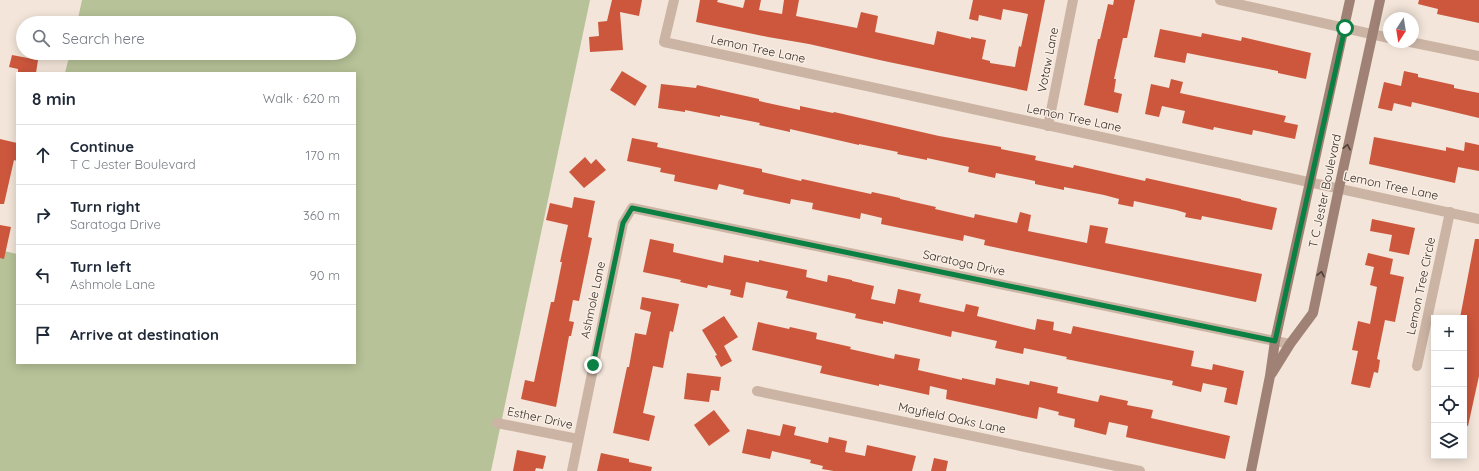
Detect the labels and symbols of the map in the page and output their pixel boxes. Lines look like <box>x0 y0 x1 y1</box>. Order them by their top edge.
north arrow <box>1383 12 1419 48</box>
route start <box>1336 19 1354 37</box>
street label: Votaw Lane <box>1034 26 1061 94</box>
street label: Lemon Tree Lane <box>709 31 807 66</box>
street label: Lemon Tree Lane <box>1025 100 1123 135</box>
street label: T C Jester Boulevard <box>1305 133 1344 249</box>
one-way arrow <box>1343 144 1351 150</box>
street label: Lemon Tree Lane <box>1342 168 1440 203</box>
street label: Lemon Tree Circle <box>1403 235 1438 336</box>
street label: Saratoga Drive <box>922 246 1007 279</box>
street label: Ashmole Lane <box>577 260 608 340</box>
one-way arrow <box>1316 271 1325 278</box>
route end <box>584 356 602 374</box>
street label: Mayfield Oaks Lane <box>897 399 1008 436</box>
street label: Esther Drive <box>506 403 575 432</box>

